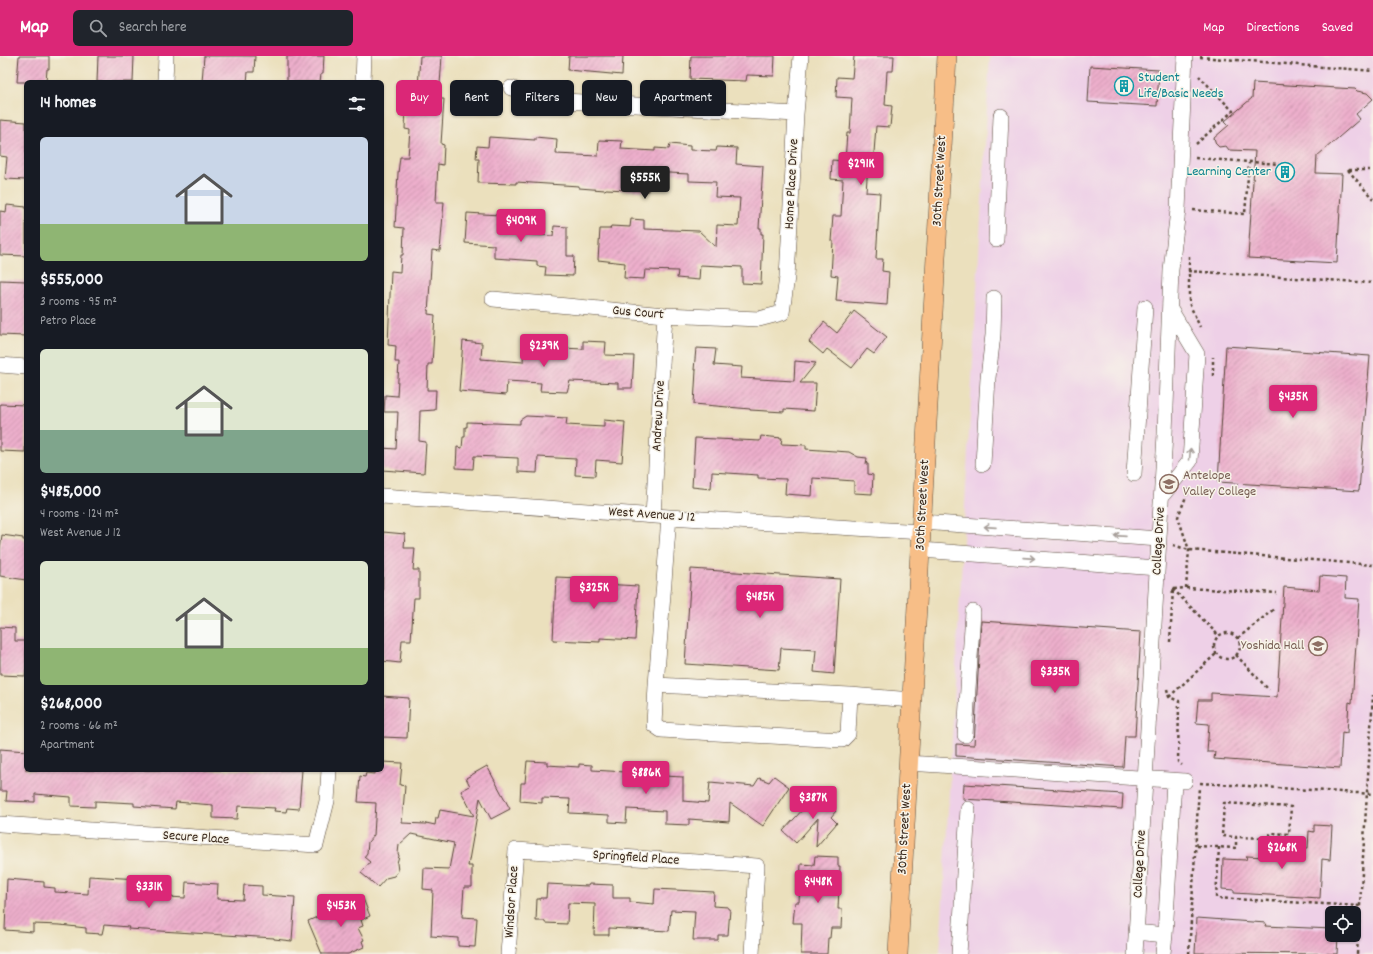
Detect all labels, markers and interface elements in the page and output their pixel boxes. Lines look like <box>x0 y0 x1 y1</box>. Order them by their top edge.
search box <box>73 10 353 46</box>
text: Map <box>20 15 49 42</box>
icon: search <box>87 17 109 39</box>
text: Search here <box>119 17 187 39</box>
text: Map <box>1203 18 1225 38</box>
text: Directions <box>1247 18 1300 38</box>
text: Saved <box>1322 18 1353 38</box>
place label: Student Life/Basic Needs <box>1138 68 1224 104</box>
building icon: Student Life/Basic Needs <box>1113 75 1135 97</box>
chip: Buy <box>396 80 442 116</box>
chip: Rent <box>450 80 503 116</box>
chip: Filters <box>511 80 574 116</box>
chip: New <box>582 80 632 116</box>
chip: Apartment <box>640 80 726 116</box>
text: 14 homes <box>40 92 96 116</box>
icon: filters <box>346 93 368 115</box>
street label: 30th Street West <box>928 135 952 227</box>
street label: Home Place Drive <box>780 138 804 230</box>
pin: $291K <box>833 152 889 186</box>
text: $291K <box>847 155 875 174</box>
building icon: Learning Center <box>1274 161 1296 183</box>
place label: Learning Center <box>1186 162 1272 182</box>
icon: home <box>168 163 240 235</box>
pin: $555K <box>617 166 673 200</box>
text: $555K <box>630 169 660 188</box>
pin: $409K <box>493 209 549 243</box>
text: $409K <box>505 212 537 231</box>
text: $555,000 <box>40 269 103 293</box>
text: 3 rooms · 95 m² <box>40 293 117 312</box>
street label: Gus Court <box>611 301 665 325</box>
text: Petro Place <box>40 312 96 331</box>
pin: $239K <box>516 334 572 368</box>
text: $239K <box>529 337 559 356</box>
icon: home <box>168 375 240 447</box>
street label: Andrew Drive <box>647 380 671 452</box>
pin: $435K <box>1265 385 1321 419</box>
text: $435K <box>1278 388 1308 407</box>
one-way arrow <box>1187 448 1194 461</box>
street label: 30th Street West <box>911 459 935 551</box>
place label: Antelope Valley College <box>1183 466 1256 502</box>
school or university icon: Antelope Valley College <box>1158 473 1180 495</box>
text: $485,000 <box>40 481 101 505</box>
street label: West Avenue J 12 <box>608 502 696 528</box>
text: 4 rooms · 124 m² <box>40 505 119 524</box>
street label: College Drive <box>1147 506 1171 576</box>
one-way arrow <box>984 523 997 530</box>
text: West Avenue J 12 <box>40 524 121 543</box>
one-way arrow <box>1114 533 1127 540</box>
one-way arrow <box>1022 555 1035 562</box>
pin: $325K <box>566 576 622 610</box>
text: $325K <box>579 579 609 598</box>
pin: $485K <box>732 585 788 619</box>
icon: home <box>168 587 240 659</box>
text: $485K <box>745 588 775 607</box>
school or university icon: Yoshida Hall <box>1307 635 1329 657</box>
place label: Yoshida Hall <box>1241 636 1305 656</box>
pin: $335K <box>1027 660 1083 694</box>
text: $335K <box>1040 663 1070 682</box>
text: $268,000 <box>40 693 102 717</box>
text: 2 rooms · 66 m² <box>40 717 118 736</box>
text: Apartment <box>40 736 94 755</box>
pin: $886K <box>618 761 674 795</box>
text: $886K <box>631 764 661 783</box>
street label: 30th Street West <box>893 783 917 875</box>
pin: $387K <box>785 786 841 820</box>
text: $387K <box>799 789 827 808</box>
street label: Secure Place <box>162 826 230 850</box>
street label: College Drive <box>1128 829 1152 899</box>
pin: $268K <box>1254 836 1310 870</box>
text: $268K <box>1267 839 1297 858</box>
street label: Springfield Place <box>592 845 680 871</box>
street label: Windsor Place <box>500 865 524 939</box>
pin: $448K <box>790 870 846 904</box>
text: $448K <box>804 873 832 892</box>
pin: $331K <box>121 875 177 909</box>
text: $331K <box>136 878 163 897</box>
pin: $453K <box>313 894 369 928</box>
text: $453K <box>326 897 356 916</box>
map controls <box>1325 906 1361 942</box>
button: locate <box>1325 906 1361 942</box>

